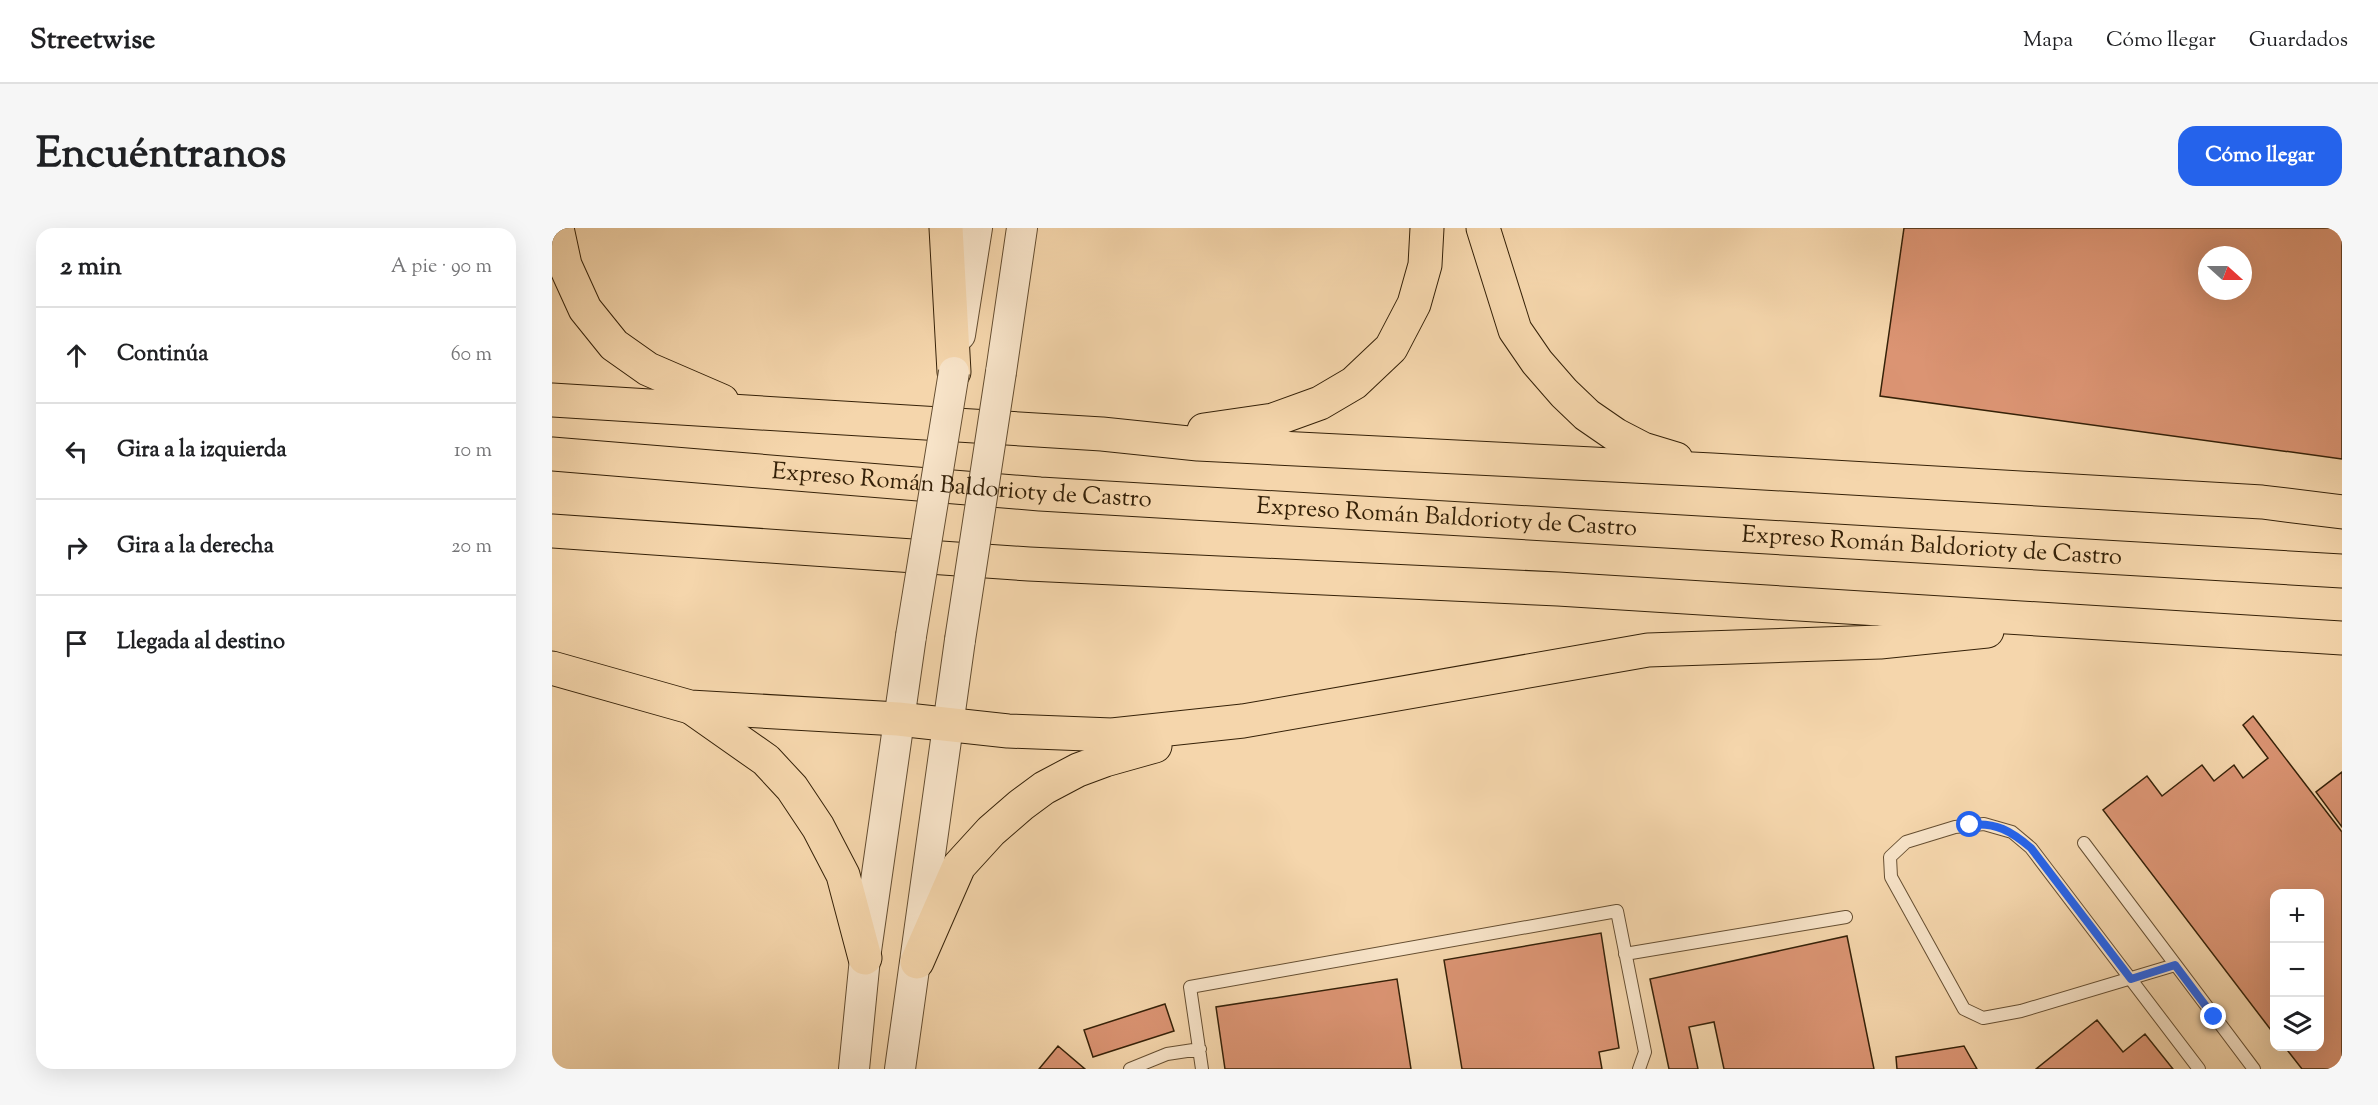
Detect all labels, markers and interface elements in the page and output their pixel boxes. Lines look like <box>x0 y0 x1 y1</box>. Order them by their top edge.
text: Streetwise <box>30 21 155 61</box>
text: Mapa <box>2023 26 2073 56</box>
text: Cómo llegar <box>2106 26 2216 56</box>
text: Guardados <box>2249 26 2348 56</box>
text: Encuéntranos <box>36 126 286 186</box>
button: Cómo llegar <box>2178 126 2342 186</box>
north arrow <box>2198 246 2252 300</box>
text: 2 min <box>60 249 122 286</box>
text: A pie · 90 m <box>391 253 492 282</box>
icon: ahead <box>60 339 93 372</box>
text: Continúa <box>117 339 208 371</box>
text: 60 m <box>451 341 492 370</box>
icon: left <box>60 435 93 468</box>
text: Gira a la izquierda <box>117 435 287 467</box>
text: 10 m <box>454 437 492 466</box>
street label: Expreso Román Baldorioty de Castro <box>770 455 1153 518</box>
street label: Expreso Román Baldorioty de Castro <box>1255 490 1638 546</box>
street label: Expreso Román Baldorioty de Castro <box>1741 519 2123 575</box>
icon: right <box>60 531 93 564</box>
text: Gira a la derecha <box>117 531 274 563</box>
text: 20 m <box>451 533 492 562</box>
icon: arrive <box>60 627 93 660</box>
text: Llegada al destino <box>117 627 285 659</box>
route start <box>1956 811 1982 837</box>
map controls <box>2270 889 2324 1051</box>
button: + <box>2270 889 2324 943</box>
button: − <box>2270 943 2324 997</box>
button: layers <box>2270 997 2324 1051</box>
route end <box>2200 1003 2226 1029</box>

